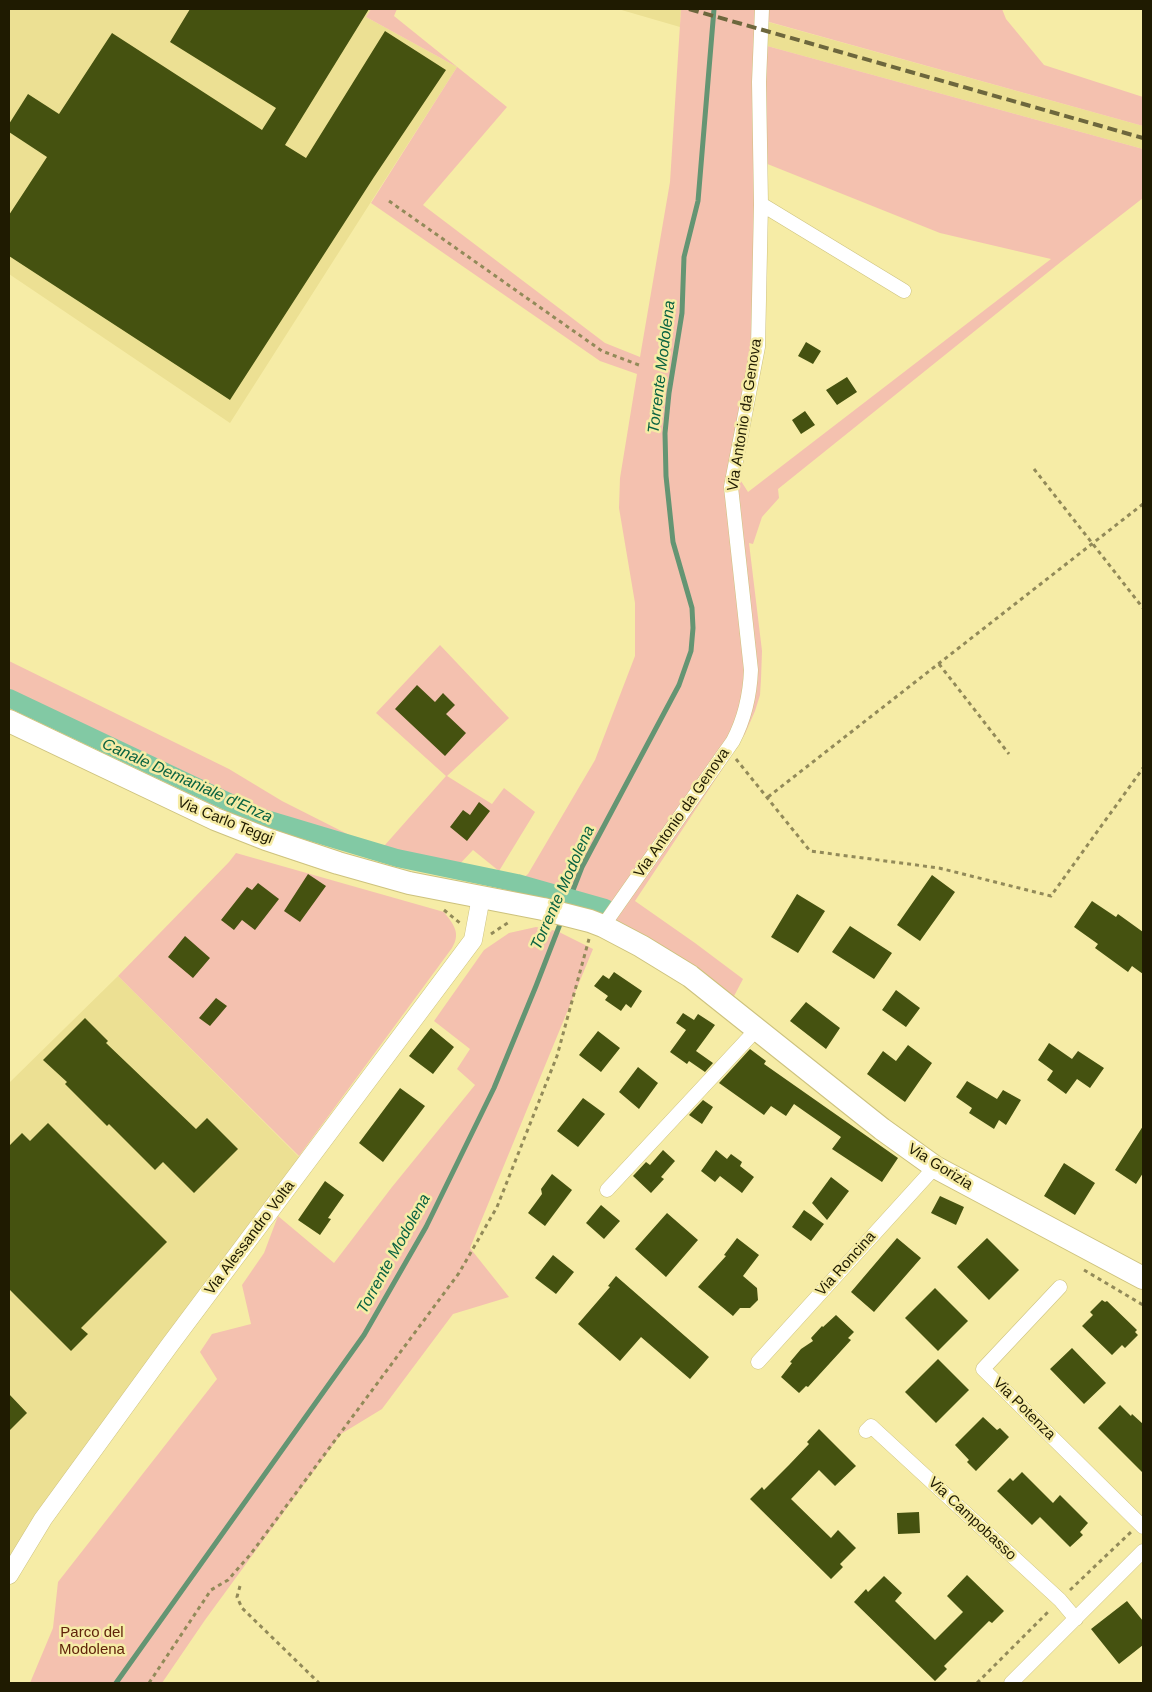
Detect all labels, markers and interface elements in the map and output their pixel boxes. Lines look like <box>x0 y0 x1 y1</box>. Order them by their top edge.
water label: Torrente Modolena <box>644 299 680 435</box>
street label: Via Antonio da Genova <box>724 338 766 492</box>
water label: Canale Demaniale d'Enza <box>99 735 275 827</box>
street label: Via Antonio da Genova <box>630 745 734 881</box>
street label: Via Carlo Teggi <box>175 794 275 848</box>
water label: Torrente Modolena <box>527 823 599 953</box>
street label: Via Gorizia <box>904 1140 976 1194</box>
street label: Via Alessandro Volta <box>201 1177 299 1299</box>
water label: Torrente Modolena <box>353 1191 435 1317</box>
street label: Via Roncina <box>812 1228 880 1300</box>
street label: Via Potenza <box>989 1374 1059 1444</box>
street label: Via Campobasso <box>924 1474 1020 1564</box>
park label: Parco del Modolena <box>59 1624 125 1659</box>

